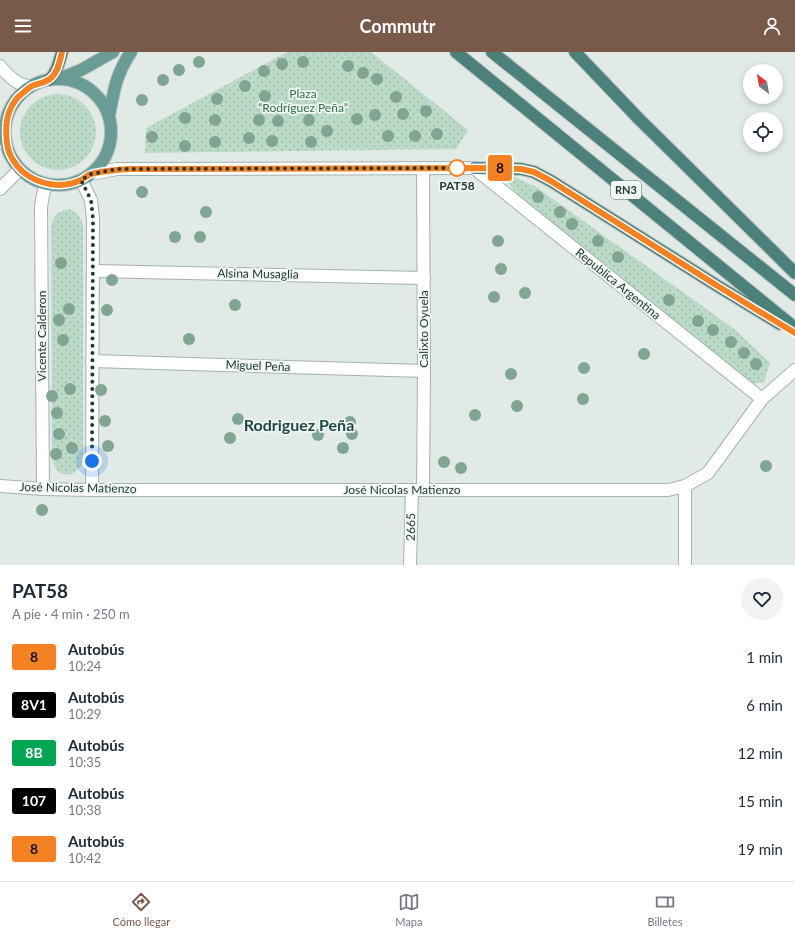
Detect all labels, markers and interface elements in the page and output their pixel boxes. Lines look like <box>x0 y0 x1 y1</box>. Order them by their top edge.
icon: menu <box>12 15 34 37</box>
text: Commutr <box>360 15 435 37</box>
icon: person <box>761 15 783 37</box>
north arrow <box>743 64 783 104</box>
map controls <box>743 64 783 152</box>
park label: Plaza “Rodríguez Peña” <box>258 86 348 115</box>
button: locate <box>743 112 783 152</box>
line badge: 8 <box>487 155 513 181</box>
marker: PAT58 <box>448 159 466 177</box>
text: 8 <box>496 159 504 176</box>
place label: PAT58 <box>439 178 475 193</box>
road number: RN3 <box>611 181 641 199</box>
street label: Republica Argentina <box>573 245 664 323</box>
street label: Alsina Musaglia <box>217 265 299 282</box>
street label: Calixto Oyuela <box>416 290 431 368</box>
street label: Vicente Calderon <box>34 291 49 381</box>
street label: Miguel Peña <box>225 357 291 374</box>
district label: Rodriguez Peña <box>244 415 354 434</box>
your location <box>82 451 102 471</box>
street label: José Nicolas Matienzo <box>19 479 137 496</box>
street label: José Nicolas Matienzo <box>343 482 461 497</box>
street label: 2665 <box>403 513 418 541</box>
button: heart <box>741 578 783 620</box>
text: PAT58 <box>12 579 68 602</box>
text: A pie · 4 min · 250 m <box>12 606 130 622</box>
text: Autobús <box>68 640 124 658</box>
text: 8 <box>30 648 38 665</box>
text: 1 min <box>746 648 783 666</box>
text: 10:24 <box>68 658 101 674</box>
text: Autobús <box>68 688 124 706</box>
text: 8V1 <box>21 696 47 713</box>
text: 6 min <box>746 696 783 714</box>
text: 10:29 <box>68 706 101 722</box>
text: Autobús <box>68 736 124 754</box>
text: 8B <box>25 744 43 761</box>
text: 12 min <box>737 744 783 762</box>
text: 10:35 <box>68 754 101 770</box>
text: Autobús <box>68 784 124 802</box>
text: 107 <box>22 792 46 809</box>
text: 15 min <box>737 792 783 810</box>
text: 10:38 <box>68 802 101 818</box>
text: Autobús <box>68 832 124 850</box>
text: 8 <box>30 840 38 857</box>
text: 19 min <box>737 840 783 858</box>
text: 10:42 <box>68 850 101 866</box>
tab: Cómo llegar <box>112 891 170 928</box>
tab: Mapa <box>395 891 422 928</box>
tab: Billetes <box>647 891 682 928</box>

